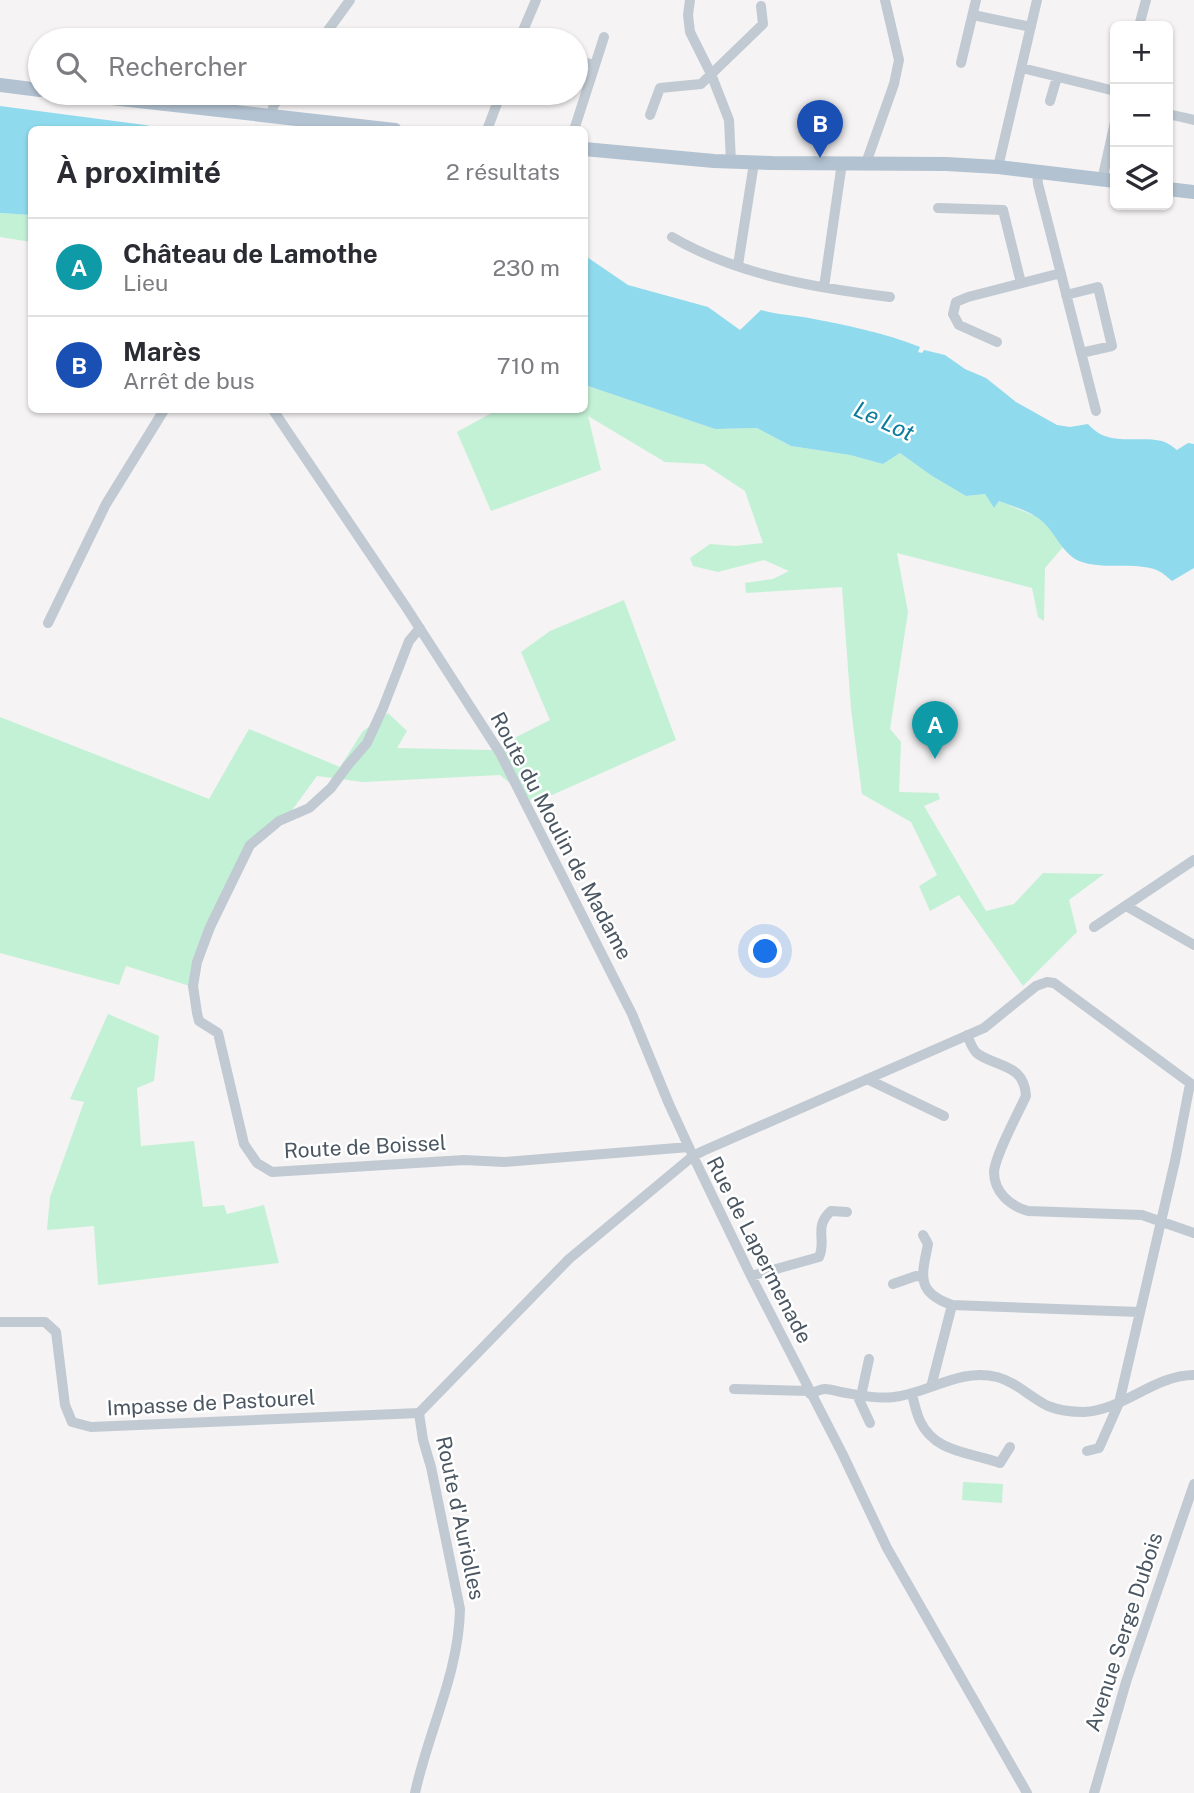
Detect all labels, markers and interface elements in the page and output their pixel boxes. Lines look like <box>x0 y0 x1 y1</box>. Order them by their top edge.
map controls <box>1110 21 1173 210</box>
button: + <box>1110 21 1173 84</box>
search box <box>28 28 588 105</box>
icon: search <box>52 48 90 86</box>
text: Rechercher <box>108 51 247 82</box>
button: − <box>1110 84 1173 147</box>
pin: B <box>797 100 843 158</box>
button: layers <box>1110 147 1173 210</box>
text: À proximité <box>56 154 221 190</box>
text: 2 résultats <box>446 158 560 185</box>
text: Château de Lamothe <box>123 238 378 269</box>
text: A <box>71 254 87 281</box>
text: 230 m <box>492 254 560 281</box>
text: Lieu <box>123 269 168 296</box>
text: Marès <box>123 336 201 367</box>
text: B <box>71 352 87 379</box>
text: 710 m <box>497 352 560 379</box>
text: Arrêt de bus <box>123 367 255 394</box>
water label: Le Lot <box>850 395 919 446</box>
pin: A <box>912 701 958 759</box>
street label: Route du Moulin de Madame <box>485 708 638 964</box>
your location <box>748 934 782 968</box>
street label: Route de Boissel <box>283 1130 447 1163</box>
street label: Rue de Lapermenade <box>701 1152 817 1347</box>
street label: Impasse de Pastourel <box>106 1385 316 1420</box>
street label: Route d'Auriolles <box>431 1434 490 1602</box>
street label: Avenue Serge Dubois <box>1080 1529 1167 1734</box>

